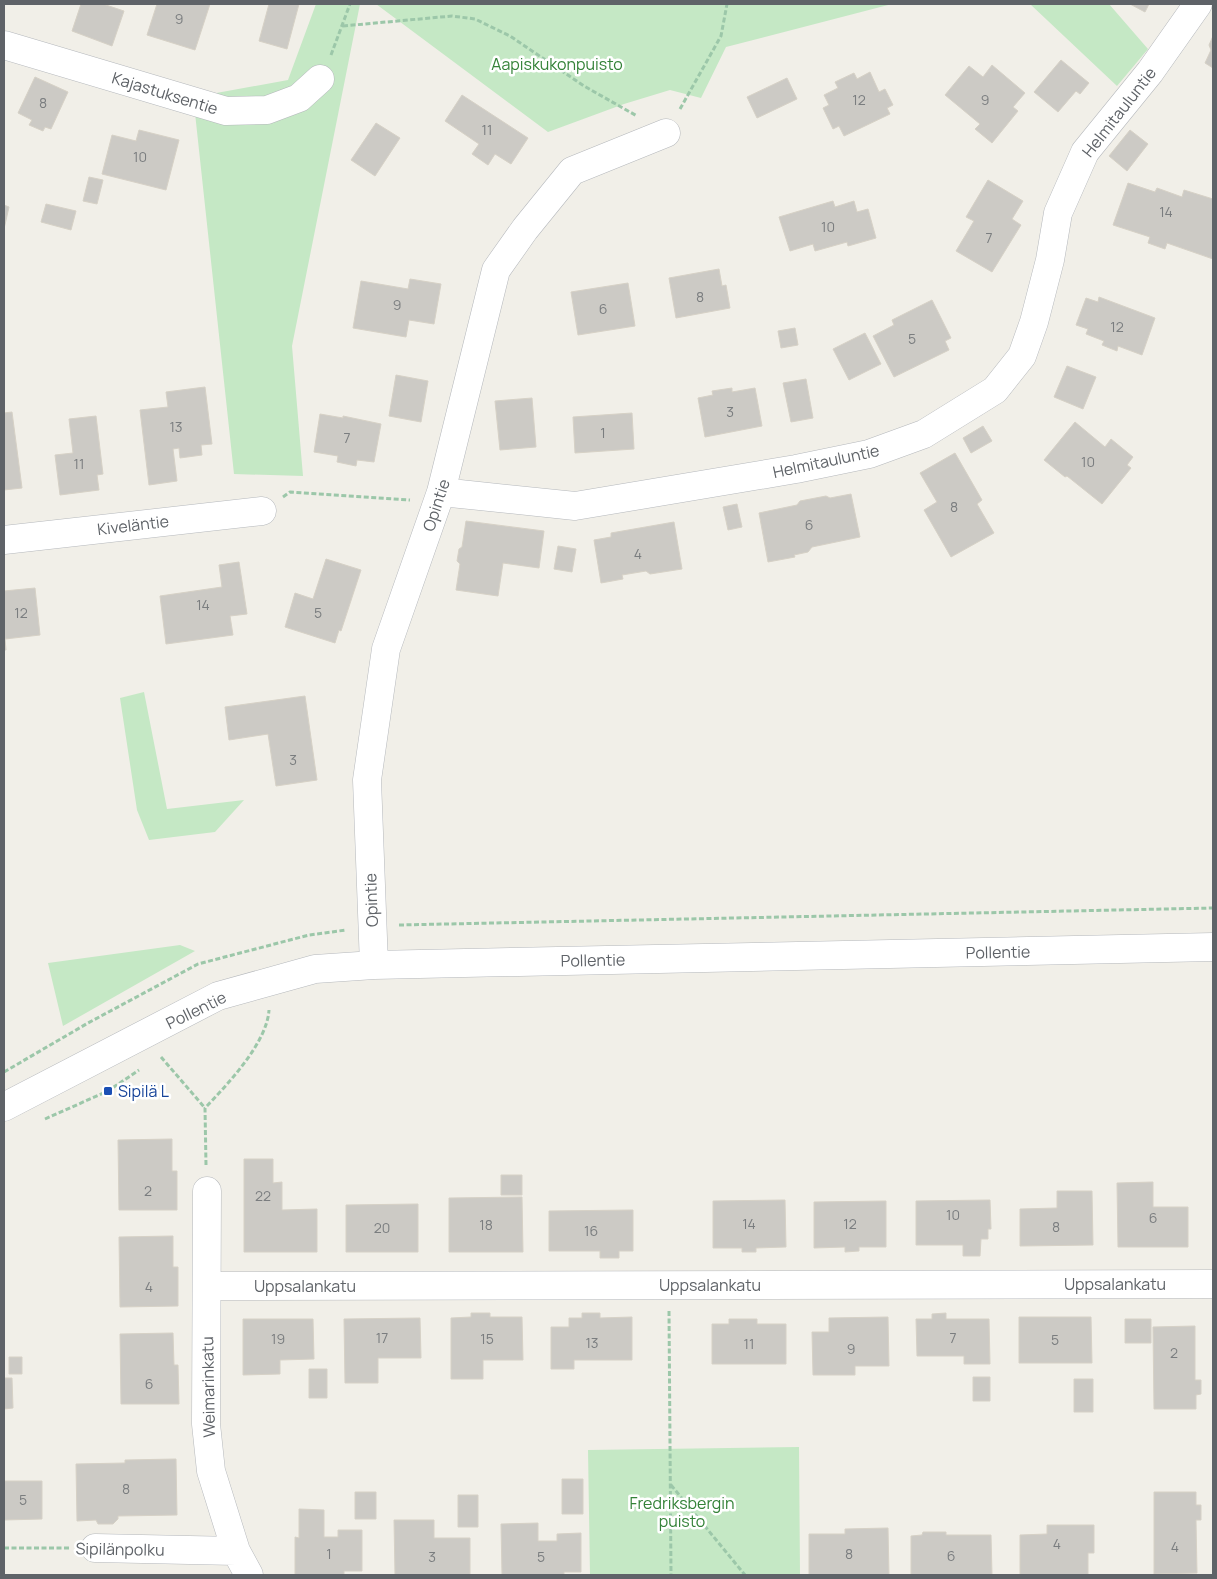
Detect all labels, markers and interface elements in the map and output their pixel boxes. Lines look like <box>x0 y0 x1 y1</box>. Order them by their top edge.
house number: 9 <box>175 9 183 28</box>
park label: Aapiskukonpuisto <box>491 53 623 75</box>
street label: Helmitauluntie <box>1077 63 1161 161</box>
street label: Kajastuksentie <box>109 66 221 120</box>
house number: 12 <box>852 90 866 109</box>
house number: 9 <box>981 90 989 109</box>
house number: 8 <box>39 93 47 112</box>
house number: 11 <box>482 120 492 139</box>
house number: 10 <box>133 147 147 166</box>
house number: 14 <box>1159 202 1173 221</box>
house number: 10 <box>821 217 835 236</box>
house number: 7 <box>985 228 993 247</box>
house number: 8 <box>696 287 704 306</box>
house number: 9 <box>393 295 401 314</box>
house number: 6 <box>599 299 607 318</box>
house number: 12 <box>1110 317 1124 336</box>
house number: 5 <box>908 329 916 348</box>
house number: 3 <box>726 402 734 421</box>
house number: 13 <box>169 417 183 436</box>
house number: 1 <box>600 423 606 442</box>
house number: 7 <box>343 428 351 447</box>
street label: Helmitauluntie <box>771 439 881 483</box>
house number: 10 <box>1081 452 1095 471</box>
house number: 11 <box>74 454 84 473</box>
street label: Opintie <box>417 476 455 534</box>
house number: 8 <box>950 497 958 516</box>
street label: Kiveläntie <box>96 510 170 540</box>
house number: 6 <box>805 515 813 534</box>
house number: 4 <box>634 544 642 563</box>
house number: 14 <box>196 595 210 614</box>
house number: 12 <box>14 603 28 622</box>
house number: 5 <box>314 603 322 622</box>
house number: 3 <box>289 750 297 769</box>
street label: Opintie <box>359 873 383 927</box>
street label: Pollentie <box>965 940 1031 964</box>
street label: Pollentie <box>560 948 626 972</box>
street label: Pollentie <box>162 986 230 1034</box>
place label: Sipilä L <box>118 1080 169 1102</box>
marker: Sipilä L <box>102 1085 114 1097</box>
house number: 2 <box>144 1181 152 1200</box>
house number: 22 <box>255 1186 271 1205</box>
house number: 10 <box>946 1205 960 1224</box>
house number: 6 <box>1149 1208 1157 1227</box>
house number: 14 <box>742 1214 756 1233</box>
house number: 12 <box>843 1214 857 1233</box>
house number: 18 <box>479 1215 493 1234</box>
house number: 8 <box>1052 1217 1060 1236</box>
house number: 20 <box>374 1218 390 1237</box>
house number: 16 <box>584 1221 598 1240</box>
street label: Uppsalankatu <box>1064 1273 1166 1295</box>
street label: Uppsalankatu <box>659 1274 761 1296</box>
street label: Uppsalankatu <box>254 1275 356 1297</box>
house number: 4 <box>145 1277 153 1296</box>
house number: 17 <box>376 1328 388 1347</box>
house number: 7 <box>949 1328 957 1347</box>
house number: 19 <box>271 1329 285 1348</box>
house number: 15 <box>480 1329 494 1348</box>
house number: 5 <box>1051 1330 1059 1349</box>
house number: 13 <box>585 1333 599 1352</box>
house number: 11 <box>744 1334 754 1353</box>
street label: Weimarinkatu <box>196 1336 220 1438</box>
house number: 9 <box>847 1339 855 1358</box>
house number: 2 <box>1170 1343 1178 1362</box>
house number: 6 <box>145 1374 153 1393</box>
house number: 8 <box>122 1479 130 1498</box>
house number: 5 <box>19 1490 27 1509</box>
park label: Fredriksbergin puisto <box>629 1492 735 1532</box>
house number: 4 <box>1053 1534 1061 1553</box>
street label: Sipilänpolku <box>75 1537 165 1561</box>
house number: 4 <box>1171 1537 1179 1556</box>
house number: 1 <box>326 1544 332 1563</box>
house number: 8 <box>845 1544 853 1563</box>
house number: 6 <box>947 1546 955 1565</box>
house number: 3 <box>428 1547 436 1566</box>
house number: 5 <box>537 1547 545 1566</box>

